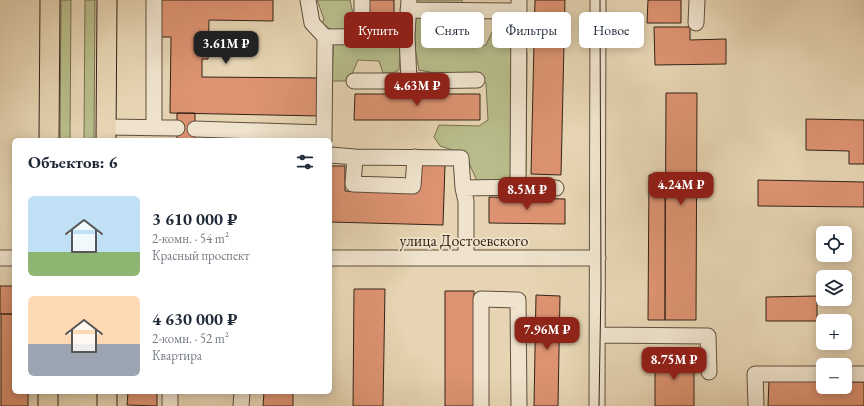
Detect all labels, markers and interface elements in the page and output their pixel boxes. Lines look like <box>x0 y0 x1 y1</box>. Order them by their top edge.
chip: Купить <box>344 12 413 48</box>
chip: Снять <box>421 12 484 48</box>
chip: Фильтры <box>492 12 571 48</box>
chip: Новое <box>579 12 644 48</box>
pin: 3.61M ₽ <box>189 31 263 65</box>
text: 3.61M ₽ <box>203 35 249 52</box>
pin: 4.63M ₽ <box>380 73 454 107</box>
text: 4.63M ₽ <box>394 77 440 94</box>
text: Объектов: 6 <box>28 151 118 173</box>
icon: filters <box>294 151 316 173</box>
pin: 4.24M ₽ <box>644 172 718 206</box>
text: 4.24M ₽ <box>658 176 704 193</box>
pin: 8.5M ₽ <box>494 177 560 211</box>
text: 8.5M ₽ <box>507 181 547 198</box>
text: 3 610 000 ₽ <box>152 208 238 230</box>
icon: home <box>60 212 108 260</box>
map controls <box>816 226 852 394</box>
button: locate <box>816 226 852 262</box>
text: 2-комн. · 54 m² <box>152 230 229 247</box>
street label: улица Достоевского <box>400 230 529 251</box>
text: Красный проспект <box>152 247 250 264</box>
button: layers <box>816 270 852 306</box>
text: 4 630 000 ₽ <box>152 308 238 330</box>
icon: home <box>60 312 108 360</box>
button: + <box>816 314 852 350</box>
pin: 7.96M ₽ <box>510 317 584 351</box>
text: 7.96M ₽ <box>524 321 570 338</box>
text: 2-комн. · 52 m² <box>152 330 229 347</box>
text: Квартира <box>152 347 202 364</box>
pin: 8.75M ₽ <box>637 347 711 381</box>
text: 8.75M ₽ <box>651 351 697 368</box>
button: − <box>816 358 852 394</box>

